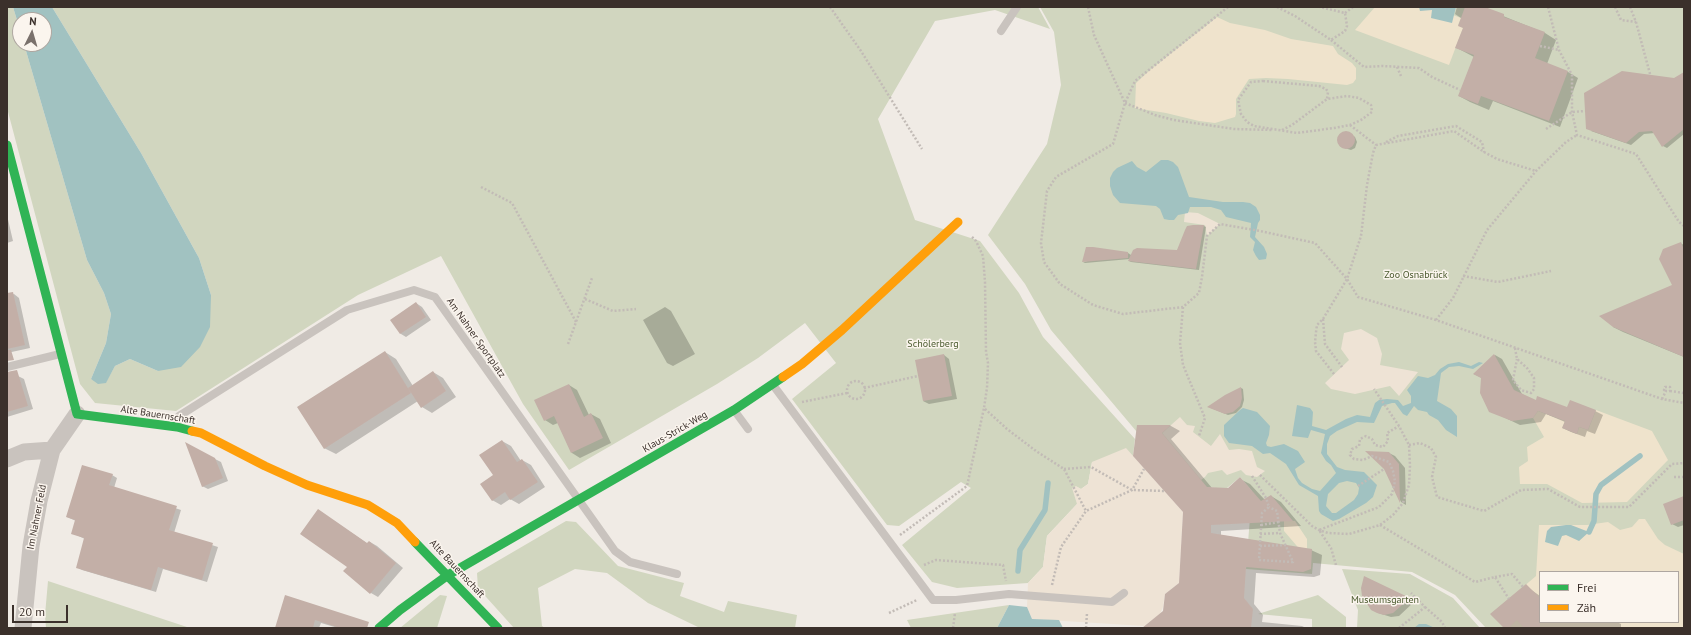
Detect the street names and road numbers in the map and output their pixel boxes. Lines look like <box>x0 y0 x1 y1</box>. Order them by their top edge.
street label: Am Nahner Sportplatz <box>444 296 508 380</box>
street label: Alte Bauernschaft <box>120 403 196 427</box>
street label: Klaus-Strick-Weg <box>641 409 709 455</box>
street label: Im Nahner Feld <box>25 483 49 551</box>
street label: Alte Bauernschaft <box>427 537 487 601</box>

